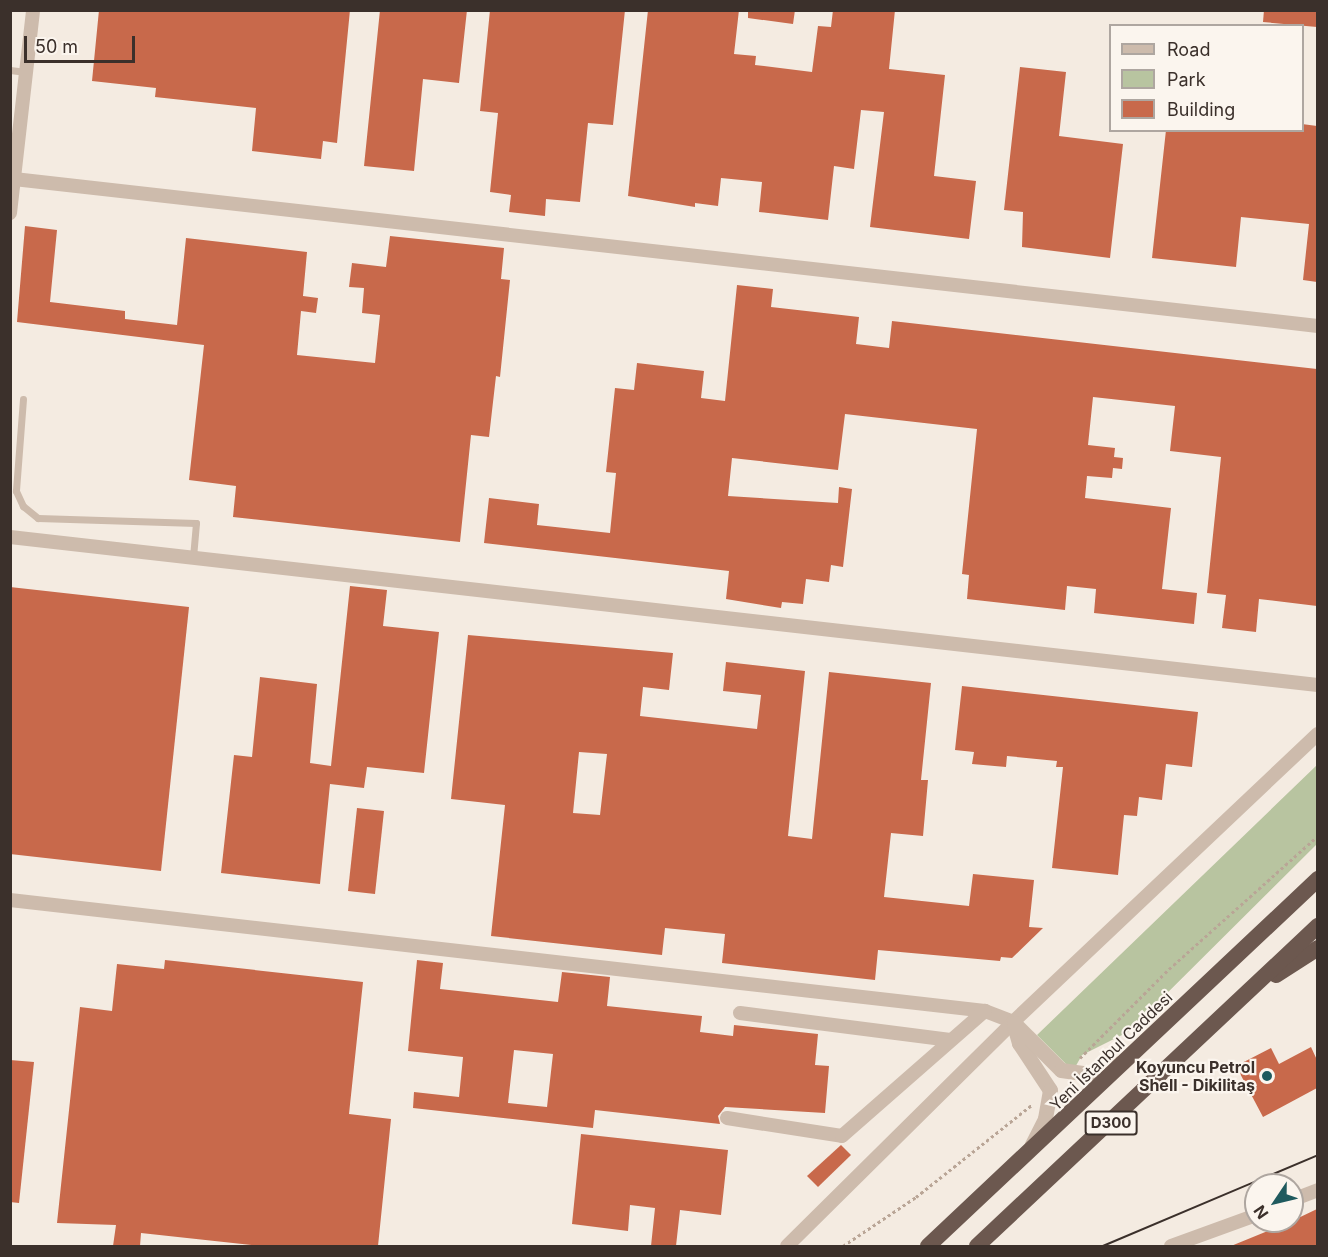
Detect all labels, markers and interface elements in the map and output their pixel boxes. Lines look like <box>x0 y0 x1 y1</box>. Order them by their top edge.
scale bar <box>27 24 138 62</box>
legend <box>1109 24 1304 132</box>
text: 50 m <box>35 36 78 57</box>
text: Road <box>1167 39 1210 60</box>
text: Park <box>1167 69 1206 90</box>
text: Building <box>1167 99 1235 120</box>
street label: Yeni İstanbul Caddesi <box>1046 988 1176 1114</box>
place label: Koyuncu Petrol Shell - Dikilitaş <box>1136 1057 1255 1095</box>
marker: Koyuncu Petrol Shell - Dikilitaş <box>1260 1069 1274 1083</box>
road number: D300 <box>1084 1111 1138 1135</box>
north arrow <box>1244 1173 1304 1233</box>
text: N <box>1249 1201 1273 1223</box>

